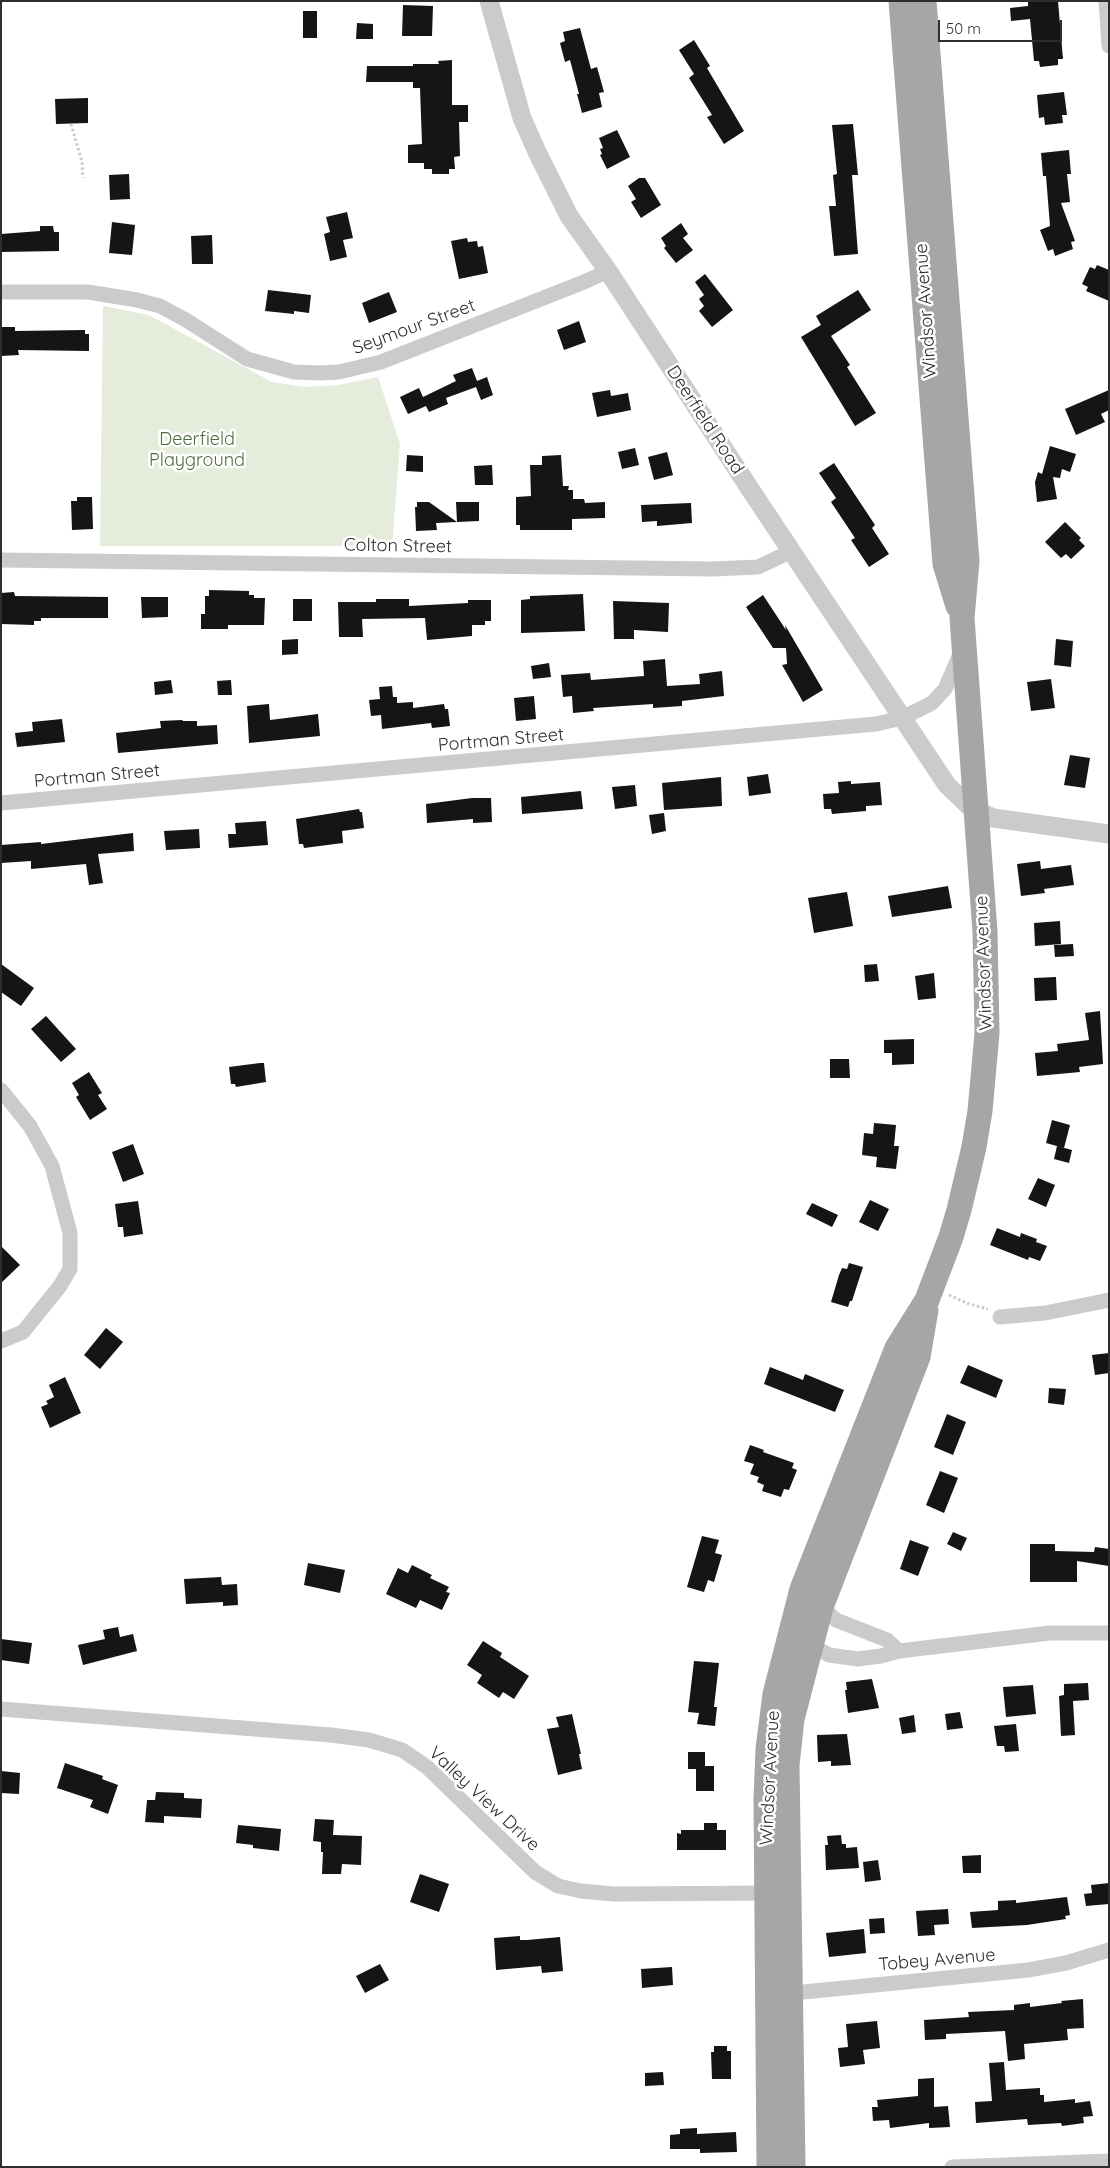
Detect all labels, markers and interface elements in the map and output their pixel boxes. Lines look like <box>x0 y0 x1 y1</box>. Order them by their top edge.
scale bar <box>940 10 1064 42</box>
text: 50 m <box>946 19 981 38</box>
street label: Windsor Avenue <box>911 243 941 379</box>
street label: Seymour Street <box>350 295 478 359</box>
street label: Deerfield Road <box>662 362 748 478</box>
park label: Deerfield Playground <box>149 429 245 472</box>
street label: Colton Street <box>344 534 452 558</box>
street label: Portman Street <box>437 724 565 756</box>
street label: Portman Street <box>33 760 161 792</box>
street label: Windsor Avenue <box>971 895 997 1031</box>
street label: Windsor Avenue <box>756 1710 784 1846</box>
street label: Valley View Drive <box>424 1742 544 1856</box>
street label: Tobey Avenue <box>878 1944 996 1976</box>

